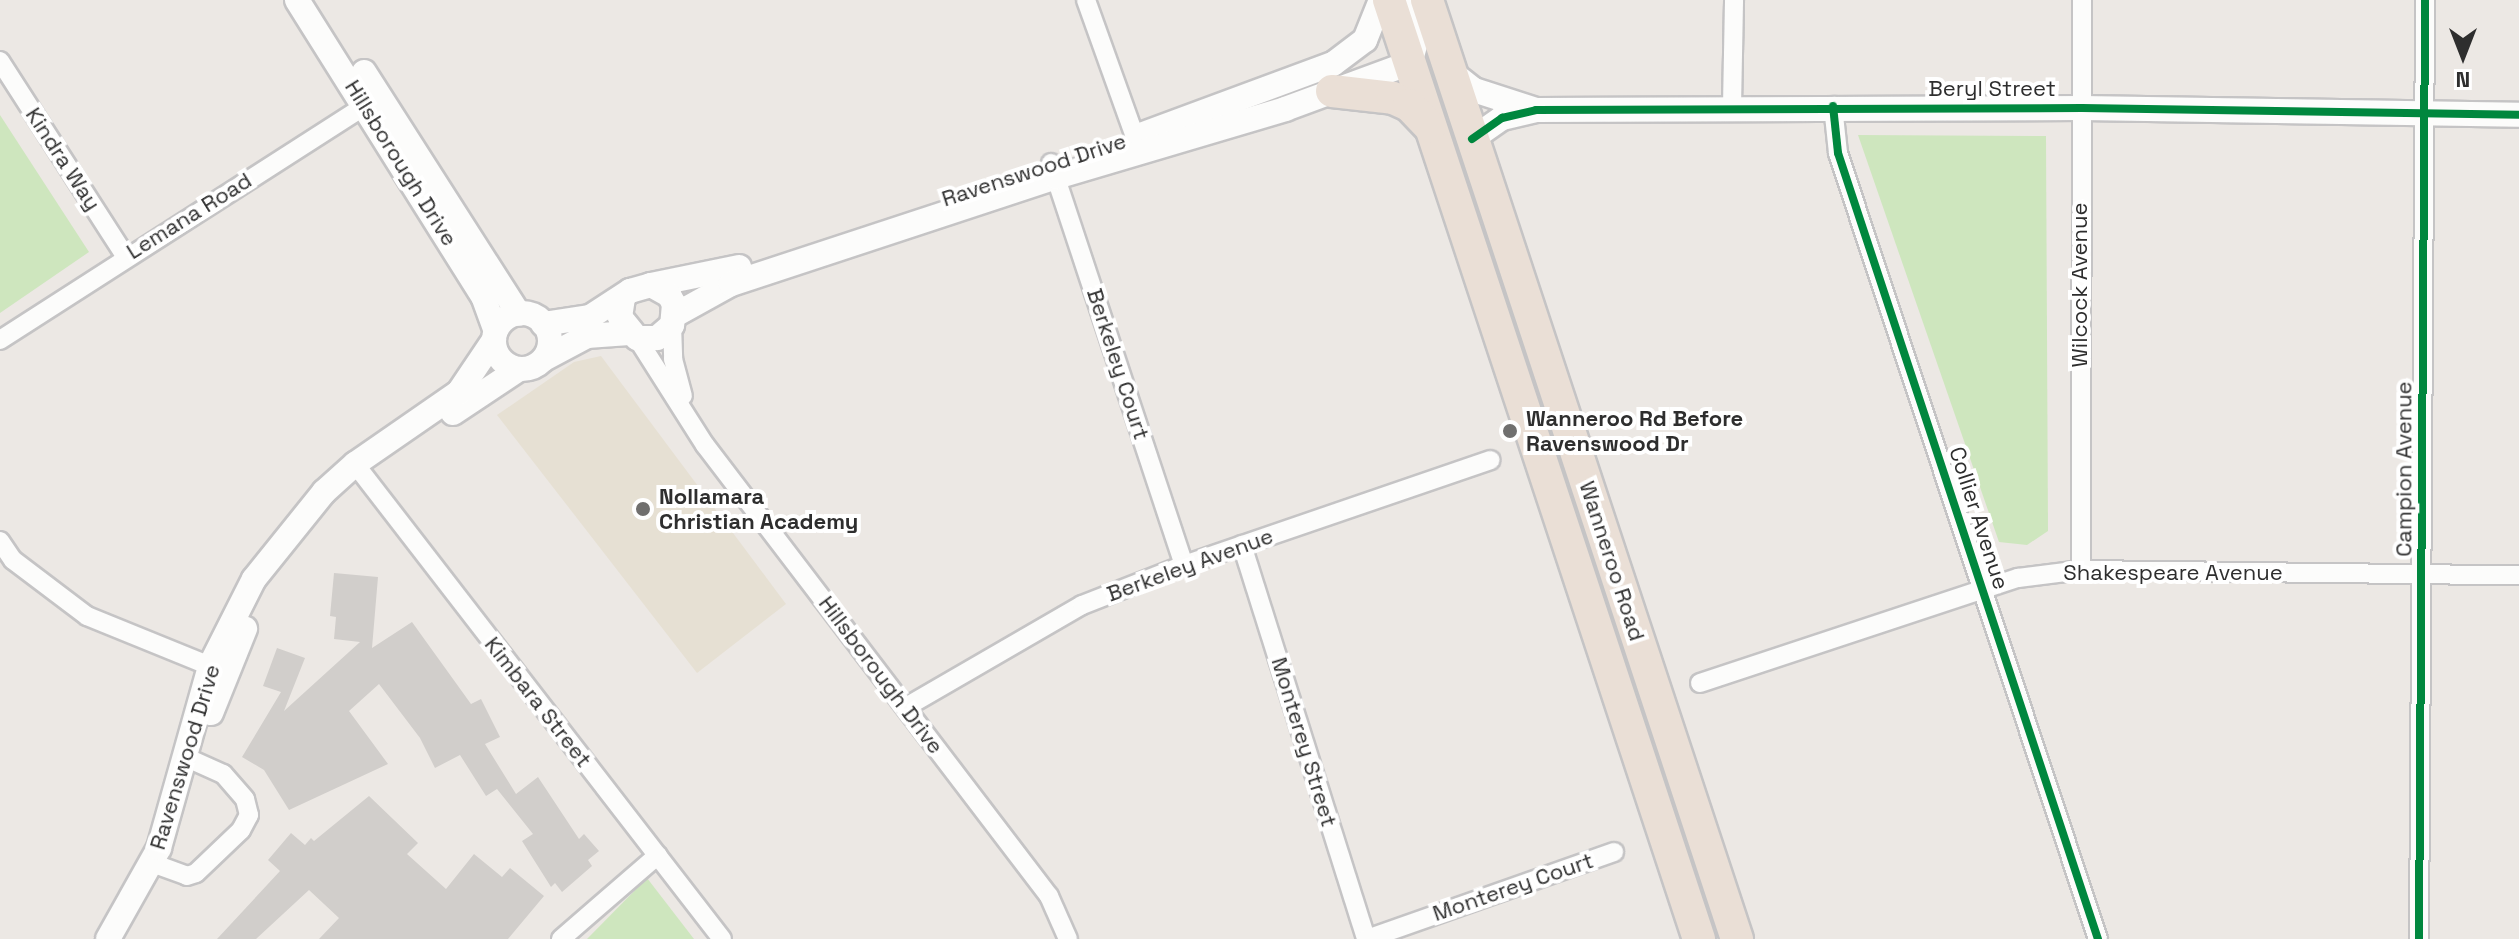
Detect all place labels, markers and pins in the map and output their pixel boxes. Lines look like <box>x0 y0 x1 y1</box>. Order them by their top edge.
place label: Wanneroo Rd Before Ravenswood Dr <box>1526 405 1743 456</box>
marker: Wanneroo Rd Before Ravenswood Dr <box>1501 422 1519 440</box>
place label: Nollamara Christian Academy <box>659 483 859 534</box>
marker: Nollamara Christian Academy <box>634 500 652 518</box>

